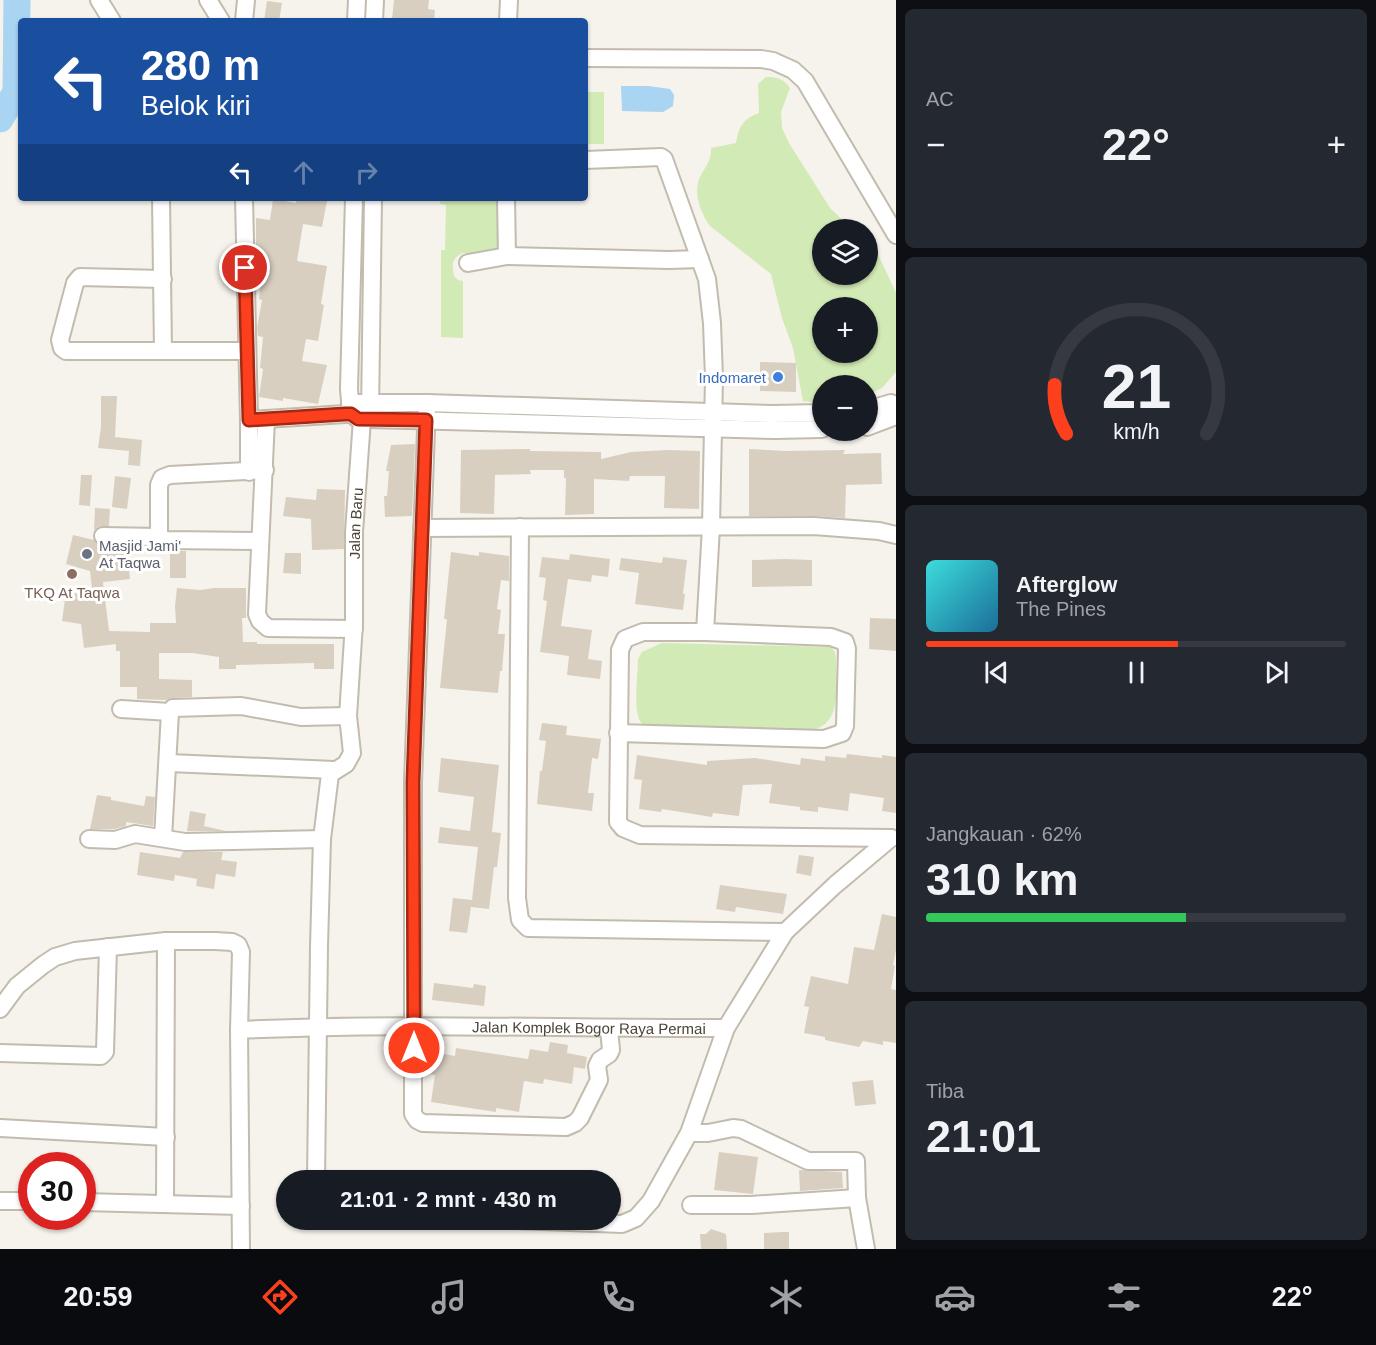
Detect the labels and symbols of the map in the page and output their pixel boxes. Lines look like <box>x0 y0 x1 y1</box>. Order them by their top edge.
pin <box>219 242 270 293</box>
place label: Indomaret <box>698 369 767 386</box>
marker: Indomaret <box>771 370 785 384</box>
street label: Jalan Baru <box>346 487 366 559</box>
place label: Masjid Jami' At Taqwa <box>99 537 181 571</box>
marker: Masjid Jami' At Taqwa <box>80 547 94 561</box>
marker: TKQ At Taqwa <box>65 567 79 581</box>
place label: TKQ At Taqwa <box>24 584 120 601</box>
position arrow <box>382 1016 446 1080</box>
street label: Jalan Komplek Bogor Raya Permai <box>472 1018 706 1037</box>
speed limit sign: 30 <box>18 1152 96 1230</box>

